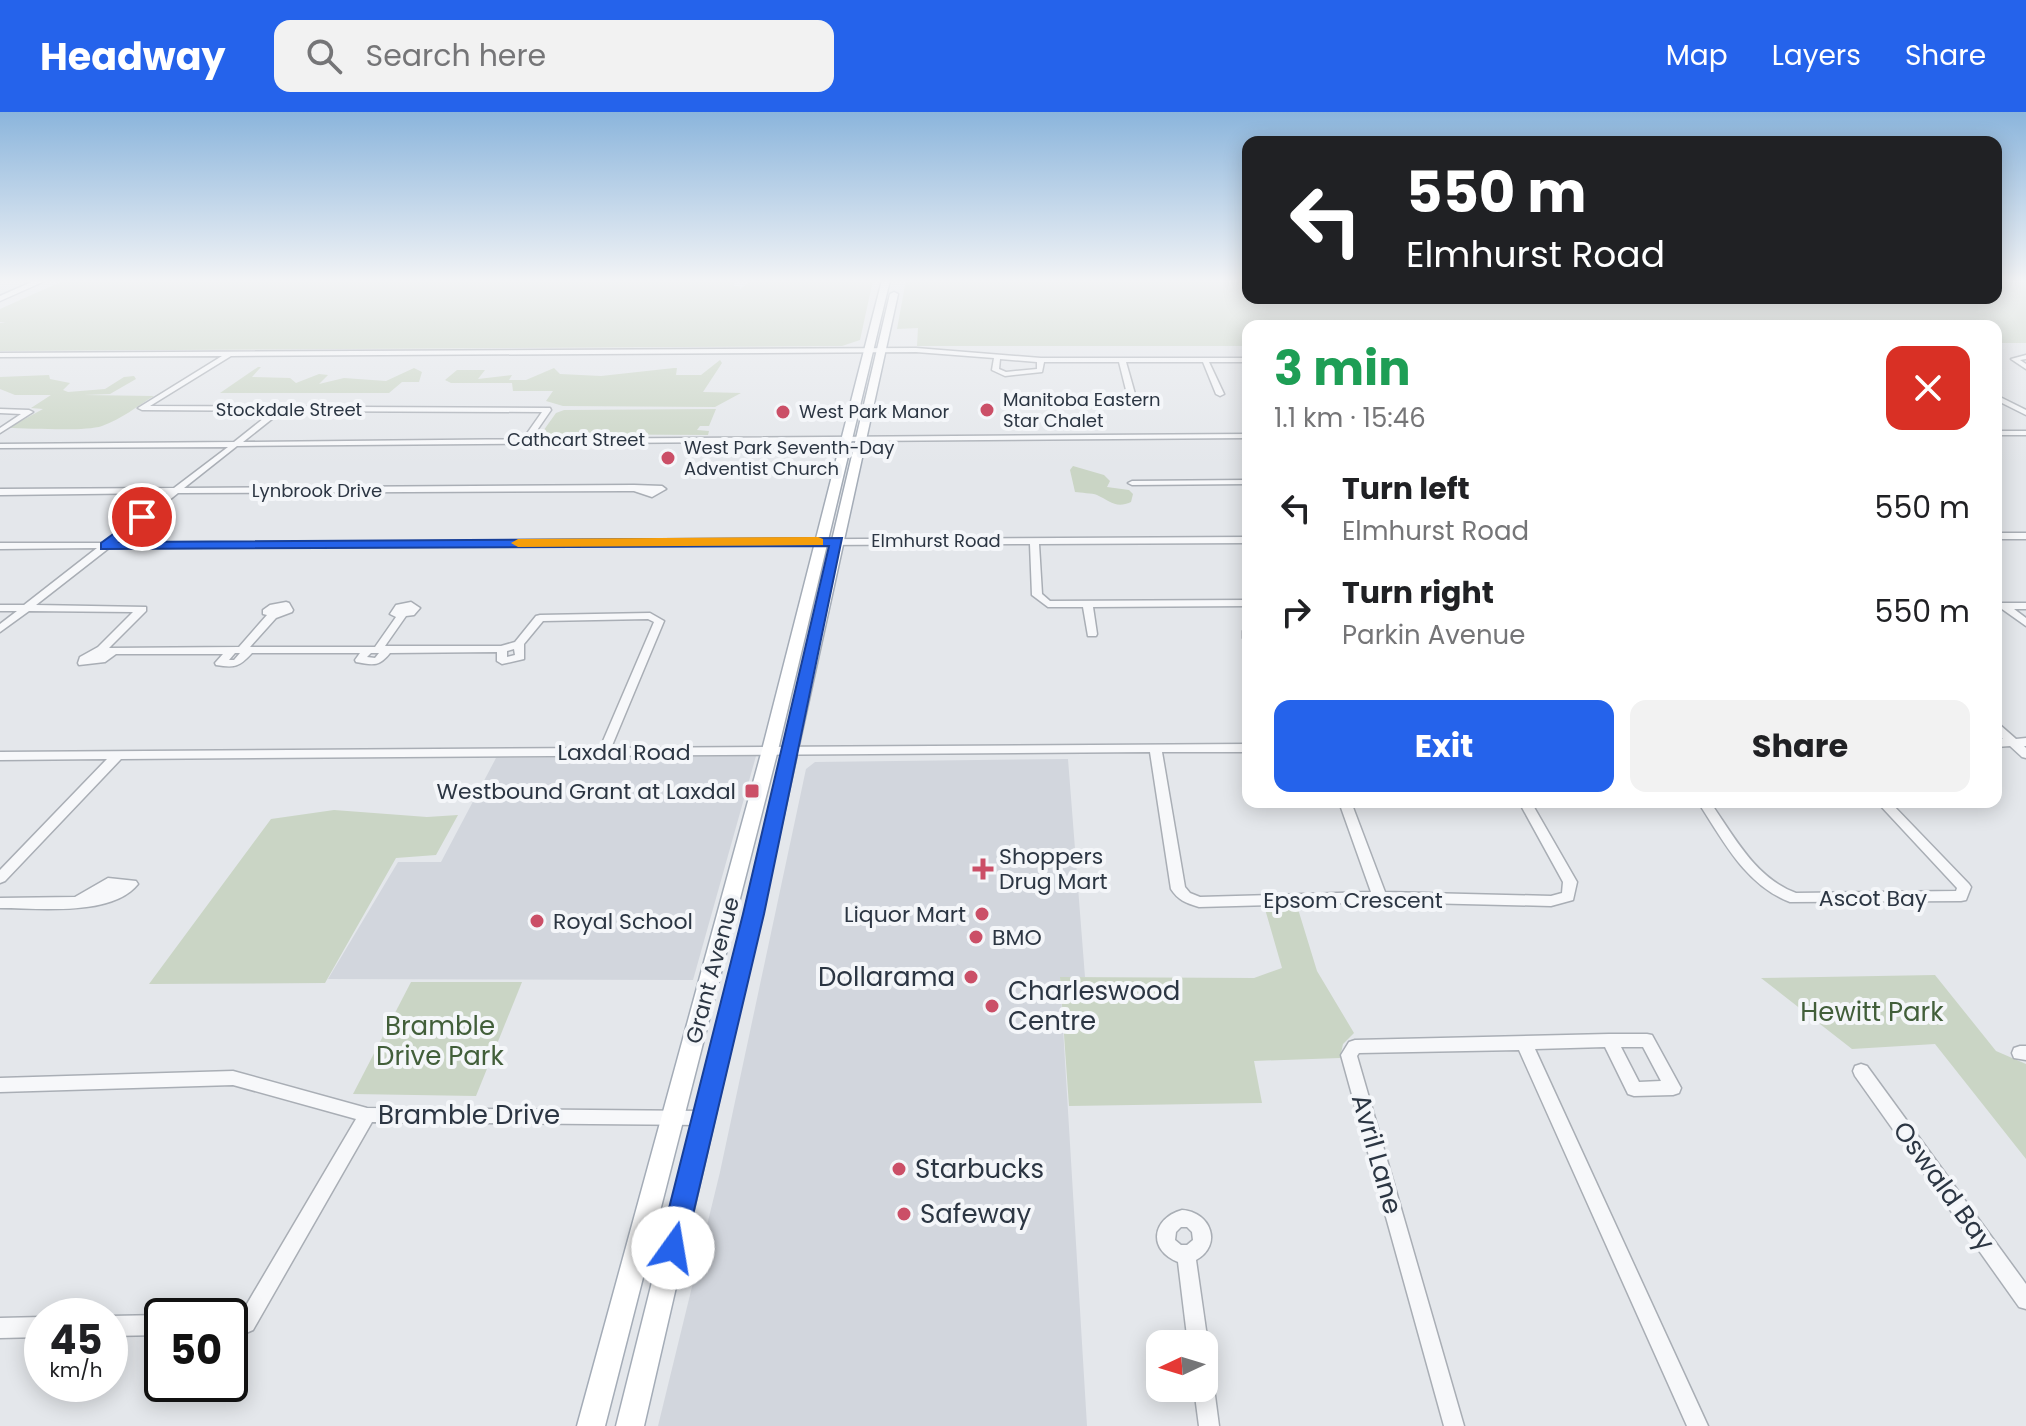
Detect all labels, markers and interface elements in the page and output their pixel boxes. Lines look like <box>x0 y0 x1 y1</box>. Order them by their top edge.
search box <box>274 20 834 92</box>
text: Headway <box>40 30 226 83</box>
icon: search <box>302 34 346 78</box>
text: Search here <box>366 34 546 77</box>
text: Map <box>1666 36 1728 75</box>
text: Layers <box>1772 36 1861 75</box>
text: Share <box>1905 36 1986 75</box>
text: 550 m <box>1406 153 1587 232</box>
icon: left <box>1274 168 1378 272</box>
text: Elmhurst Road <box>1406 229 1665 280</box>
text: 3 min <box>1274 335 1411 402</box>
button: close <box>1886 346 1970 430</box>
place label: Manitoba Eastern Star Chalet <box>1003 387 1161 433</box>
street label: Stockdale Street <box>216 397 362 422</box>
place label: West Park Manor <box>799 399 950 424</box>
text: 1.1 km · 15:46 <box>1274 400 1426 436</box>
marker: Manitoba Eastern Star Chalet <box>978 401 996 419</box>
marker: West Park Manor <box>774 403 792 421</box>
street label: Cathcart Street <box>507 427 645 452</box>
place label: West Park Seventh-Day Adventist Church <box>684 435 894 481</box>
marker: West Park Seventh-Day Adventist Church <box>659 449 677 467</box>
text: Turn left <box>1342 467 1470 510</box>
street label: Lynbrook Drive <box>252 478 382 503</box>
pin <box>108 483 176 551</box>
icon: left <box>1274 486 1318 530</box>
text: 550 m <box>1875 486 1970 529</box>
icon: arrive <box>120 495 164 539</box>
text: Elmhurst Road <box>1342 513 1529 549</box>
street label: Elmhurst Road <box>871 528 1001 553</box>
text: Turn right <box>1342 571 1494 614</box>
icon: right <box>1274 590 1318 634</box>
text: 550 m <box>1875 590 1970 633</box>
text: Parkin Avenue <box>1342 617 1525 653</box>
button: Exit <box>1274 700 1614 792</box>
button: Share <box>1630 700 1970 792</box>
street label: Laxdal Road <box>557 737 691 768</box>
place label: Westbound Grant at Laxdal <box>437 776 736 807</box>
marker: Westbound Grant at Laxdal <box>743 782 761 800</box>
place label: Shoppers Drug Mart <box>999 841 1108 897</box>
marker: Shoppers Drug Mart <box>974 860 992 878</box>
street label: Ascot Bay <box>1819 883 1928 914</box>
street label: Epsom Crescent <box>1263 885 1443 916</box>
street label: Grant Avenue <box>678 893 747 1047</box>
place label: Liquor Mart <box>844 899 966 930</box>
marker: Liquor Mart <box>973 905 991 923</box>
place label: Royal School <box>553 906 693 937</box>
marker: Royal School <box>528 912 546 930</box>
place label: BMO <box>992 922 1042 953</box>
marker: BMO <box>967 928 985 946</box>
place label: Dollarama <box>818 959 955 995</box>
marker: Dollarama <box>962 968 980 986</box>
place label: Charleswood Centre <box>1008 973 1180 1039</box>
park label: Hewitt Park <box>1800 994 1944 1030</box>
marker: Charleswood Centre <box>983 997 1001 1015</box>
park label: Bramble Drive Park <box>376 1008 505 1074</box>
street label: Avril Lane <box>1343 1090 1411 1218</box>
street label: Bramble Drive <box>378 1097 560 1133</box>
street label: Oswald Bay <box>1885 1114 2003 1258</box>
place label: Starbucks <box>915 1151 1044 1187</box>
marker: Starbucks <box>890 1160 908 1178</box>
place label: Safeway <box>920 1196 1031 1232</box>
marker: Safeway <box>895 1205 913 1223</box>
position arrow <box>631 1206 715 1290</box>
speed limit sign: 50 <box>144 1298 248 1402</box>
text: 45 <box>49 1312 103 1368</box>
north arrow <box>1146 1330 1218 1402</box>
map controls <box>1146 1330 1218 1402</box>
text: km/h <box>49 1356 103 1384</box>

